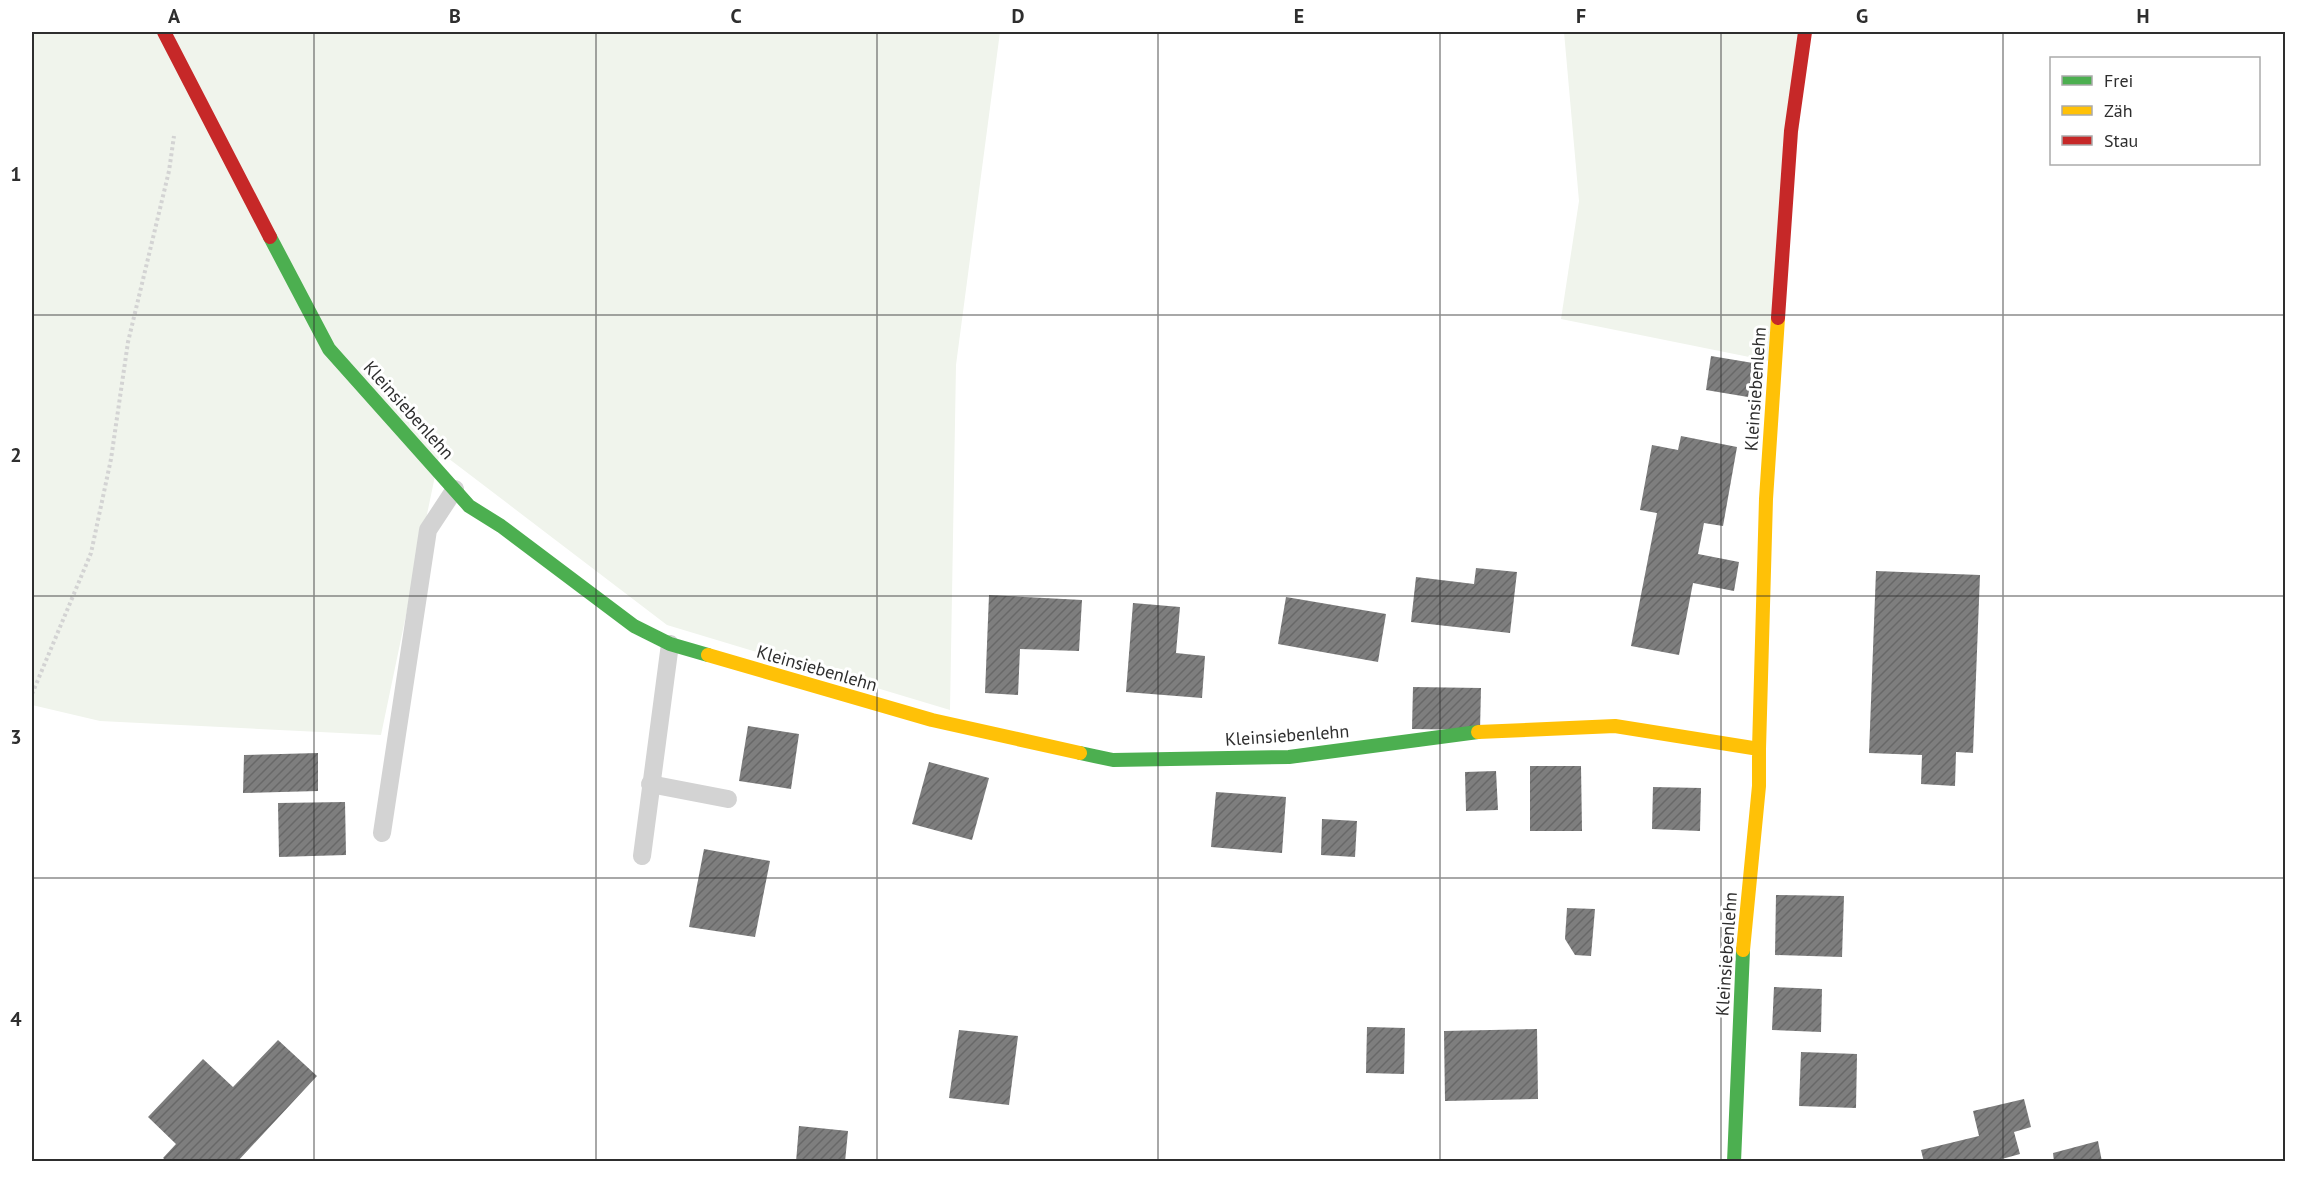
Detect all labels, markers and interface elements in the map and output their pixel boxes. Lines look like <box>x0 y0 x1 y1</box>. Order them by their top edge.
text: A <box>168 3 181 29</box>
text: B <box>449 3 461 29</box>
text: C <box>730 3 742 29</box>
text: D <box>1012 3 1025 29</box>
text: E <box>1294 3 1304 29</box>
text: F <box>1576 3 1586 29</box>
text: G <box>1856 3 1868 29</box>
text: H <box>2136 3 2150 29</box>
legend <box>2050 57 2260 165</box>
text: Frei <box>2104 69 2133 92</box>
text: Zäh <box>2104 99 2133 122</box>
text: Stau <box>2104 129 2138 152</box>
text: 1 <box>10 161 22 187</box>
street label: Kleinsiebenlehn <box>1739 326 1771 452</box>
street label: Kleinsiebenlehn <box>359 356 459 464</box>
text: 2 <box>10 442 22 468</box>
street label: Kleinsiebenlehn <box>754 640 880 696</box>
street label: Kleinsiebenlehn <box>1224 719 1350 751</box>
text: 3 <box>10 724 22 750</box>
street label: Kleinsiebenlehn <box>1710 891 1742 1017</box>
text: 4 <box>10 1006 22 1032</box>

